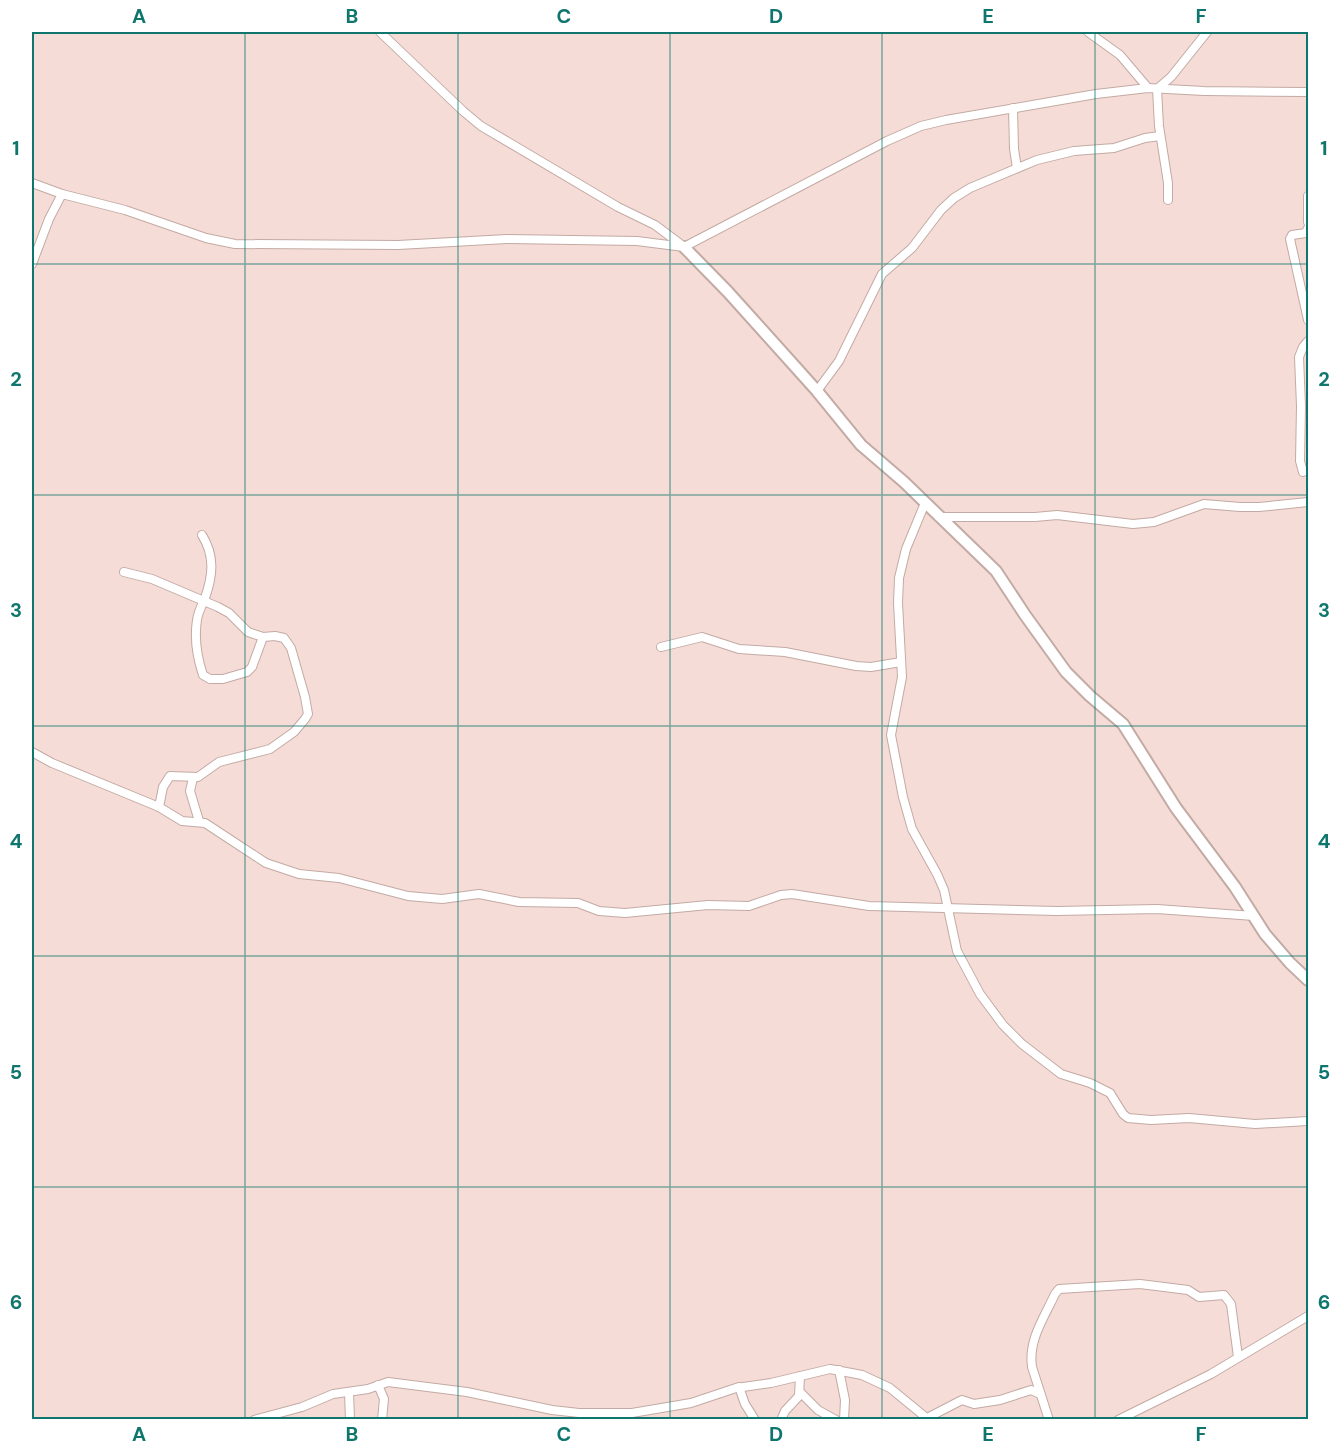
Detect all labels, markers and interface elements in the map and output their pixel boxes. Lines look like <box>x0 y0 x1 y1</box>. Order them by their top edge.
text: A <box>132 3 146 29</box>
text: B <box>346 3 358 29</box>
text: C <box>557 3 571 29</box>
text: D <box>769 3 783 29</box>
text: E <box>982 3 994 29</box>
text: F <box>1195 3 1207 29</box>
text: 1 <box>12 135 20 161</box>
text: 1 <box>1320 135 1328 161</box>
text: 2 <box>10 366 22 392</box>
text: 2 <box>1318 366 1330 392</box>
text: 3 <box>10 597 22 623</box>
text: 3 <box>1318 597 1330 623</box>
text: 4 <box>10 828 23 854</box>
text: 4 <box>1318 828 1331 854</box>
text: 5 <box>10 1059 22 1085</box>
text: 5 <box>1318 1059 1330 1085</box>
text: 6 <box>10 1289 22 1315</box>
text: 6 <box>1318 1289 1330 1315</box>
text: A <box>132 1421 146 1447</box>
text: B <box>346 1421 358 1447</box>
text: C <box>557 1421 571 1447</box>
text: D <box>769 1421 783 1447</box>
text: E <box>982 1421 994 1447</box>
text: F <box>1195 1421 1207 1447</box>

